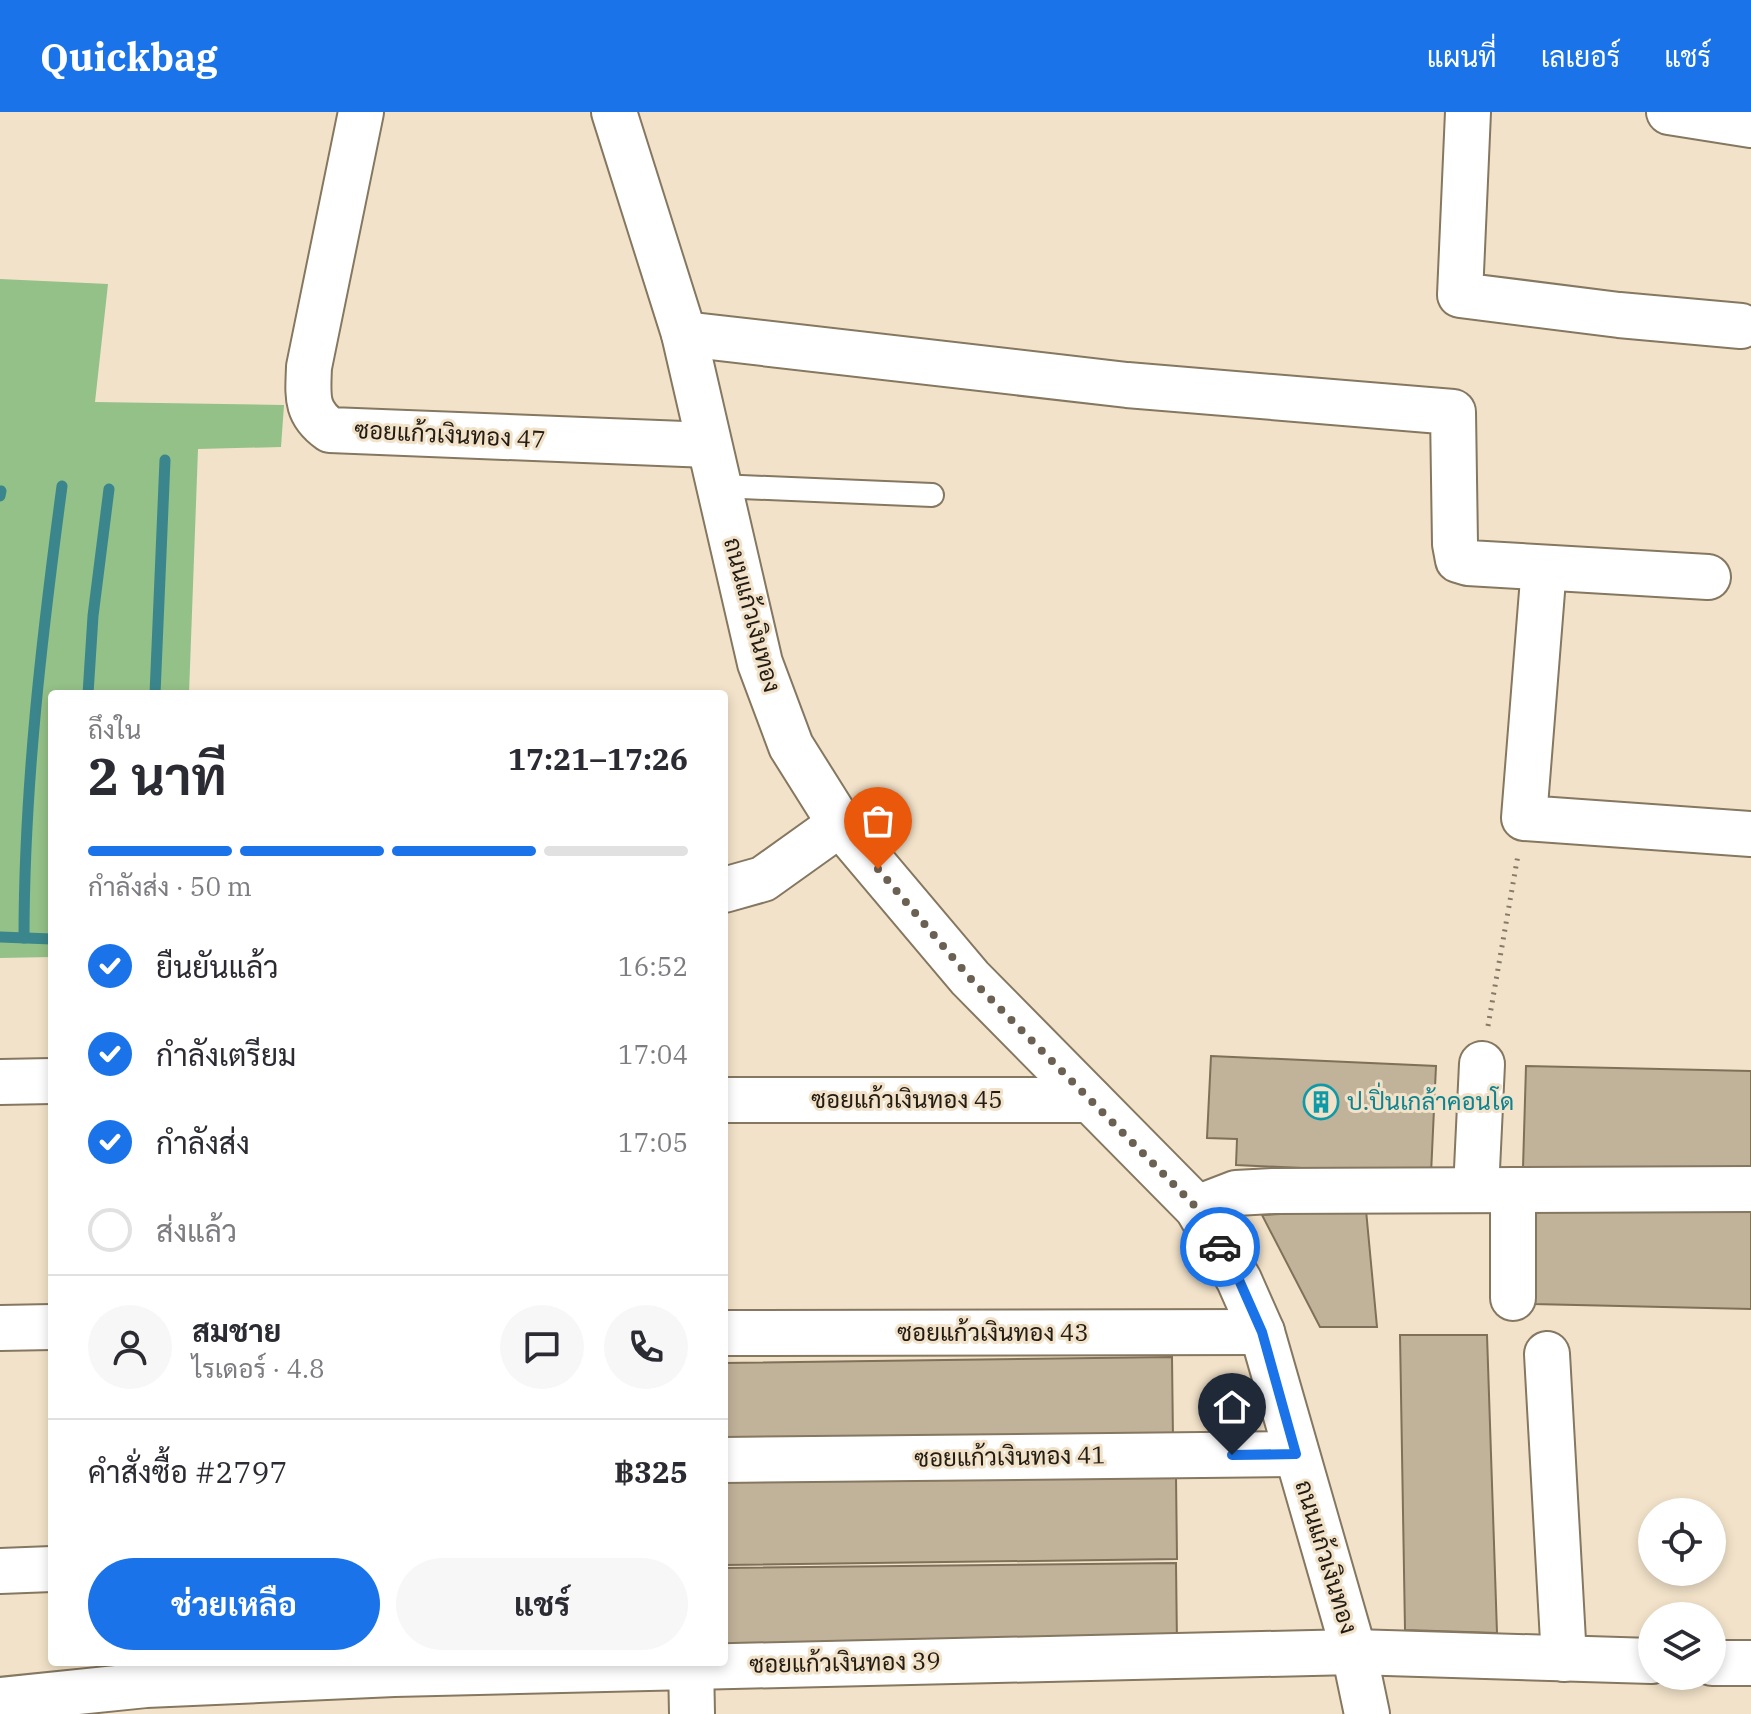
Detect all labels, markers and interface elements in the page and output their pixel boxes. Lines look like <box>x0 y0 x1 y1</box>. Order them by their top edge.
text: Quickbag <box>40 32 218 81</box>
text: แผนที่ <box>1427 38 1497 75</box>
text: เลเยอร์ <box>1541 38 1620 75</box>
text: แชร์ <box>1664 38 1711 75</box>
street label: ซอยแก้วเงินทอง 47 <box>354 413 546 455</box>
street label: ถนนแก้วเงินทอง <box>717 534 789 696</box>
text: ถึงใน <box>88 712 141 746</box>
text: 17:21–17:26 <box>508 739 688 778</box>
text: 2 นาที <box>88 742 227 809</box>
pin <box>844 787 912 869</box>
icon: bag <box>856 799 900 843</box>
text: กำลังส่ง · 50 m <box>88 869 252 903</box>
icon: check <box>88 944 132 988</box>
text: ยืนยันแล้ว <box>156 947 279 986</box>
text: 16:52 <box>618 949 688 983</box>
icon: check <box>88 1032 132 1076</box>
text: กำลังเตรียม <box>156 1035 296 1074</box>
text: 17:04 <box>618 1037 688 1071</box>
place label: ป.ปิ่นเกล้าคอนโด <box>1347 1082 1514 1117</box>
street label: ซอยแก้วเงินทอง 45 <box>811 1083 1003 1115</box>
building icon: ป.ปิ่นเกล้าคอนโด <box>1302 1083 1340 1121</box>
icon: check <box>88 1120 132 1164</box>
text: กำลังส่ง <box>156 1123 250 1162</box>
text: 17:05 <box>618 1125 688 1159</box>
courier <box>1180 1207 1260 1287</box>
text: ส่งแล้ว <box>156 1211 237 1250</box>
icon: car <box>1198 1225 1242 1269</box>
button: person <box>88 1305 172 1389</box>
button: chat <box>500 1305 584 1389</box>
button: phone <box>604 1305 688 1389</box>
text: สมชาย <box>192 1311 281 1350</box>
street label: ซอยแก้วเงินทอง 43 <box>897 1316 1089 1348</box>
text: ไรเดอร์ · 4.8 <box>192 1351 325 1385</box>
pin <box>1198 1373 1266 1455</box>
icon: home <box>1210 1385 1254 1429</box>
street label: ซอยแก้วเงินทอง 41 <box>914 1438 1106 1474</box>
text: คำสั่งซื้อ #2797 <box>88 1452 288 1491</box>
text: ฿325 <box>614 1452 688 1491</box>
street label: ถนนแก้วเงินทอง <box>1288 1476 1365 1637</box>
map controls <box>1638 1498 1726 1690</box>
button: locate <box>1638 1498 1726 1586</box>
button: ช่วยเหลือ <box>88 1558 380 1650</box>
button: แชร์ <box>396 1558 688 1650</box>
button: layers <box>1638 1602 1726 1690</box>
street label: ซอยแก้วเงินทอง 39 <box>749 1644 941 1680</box>

